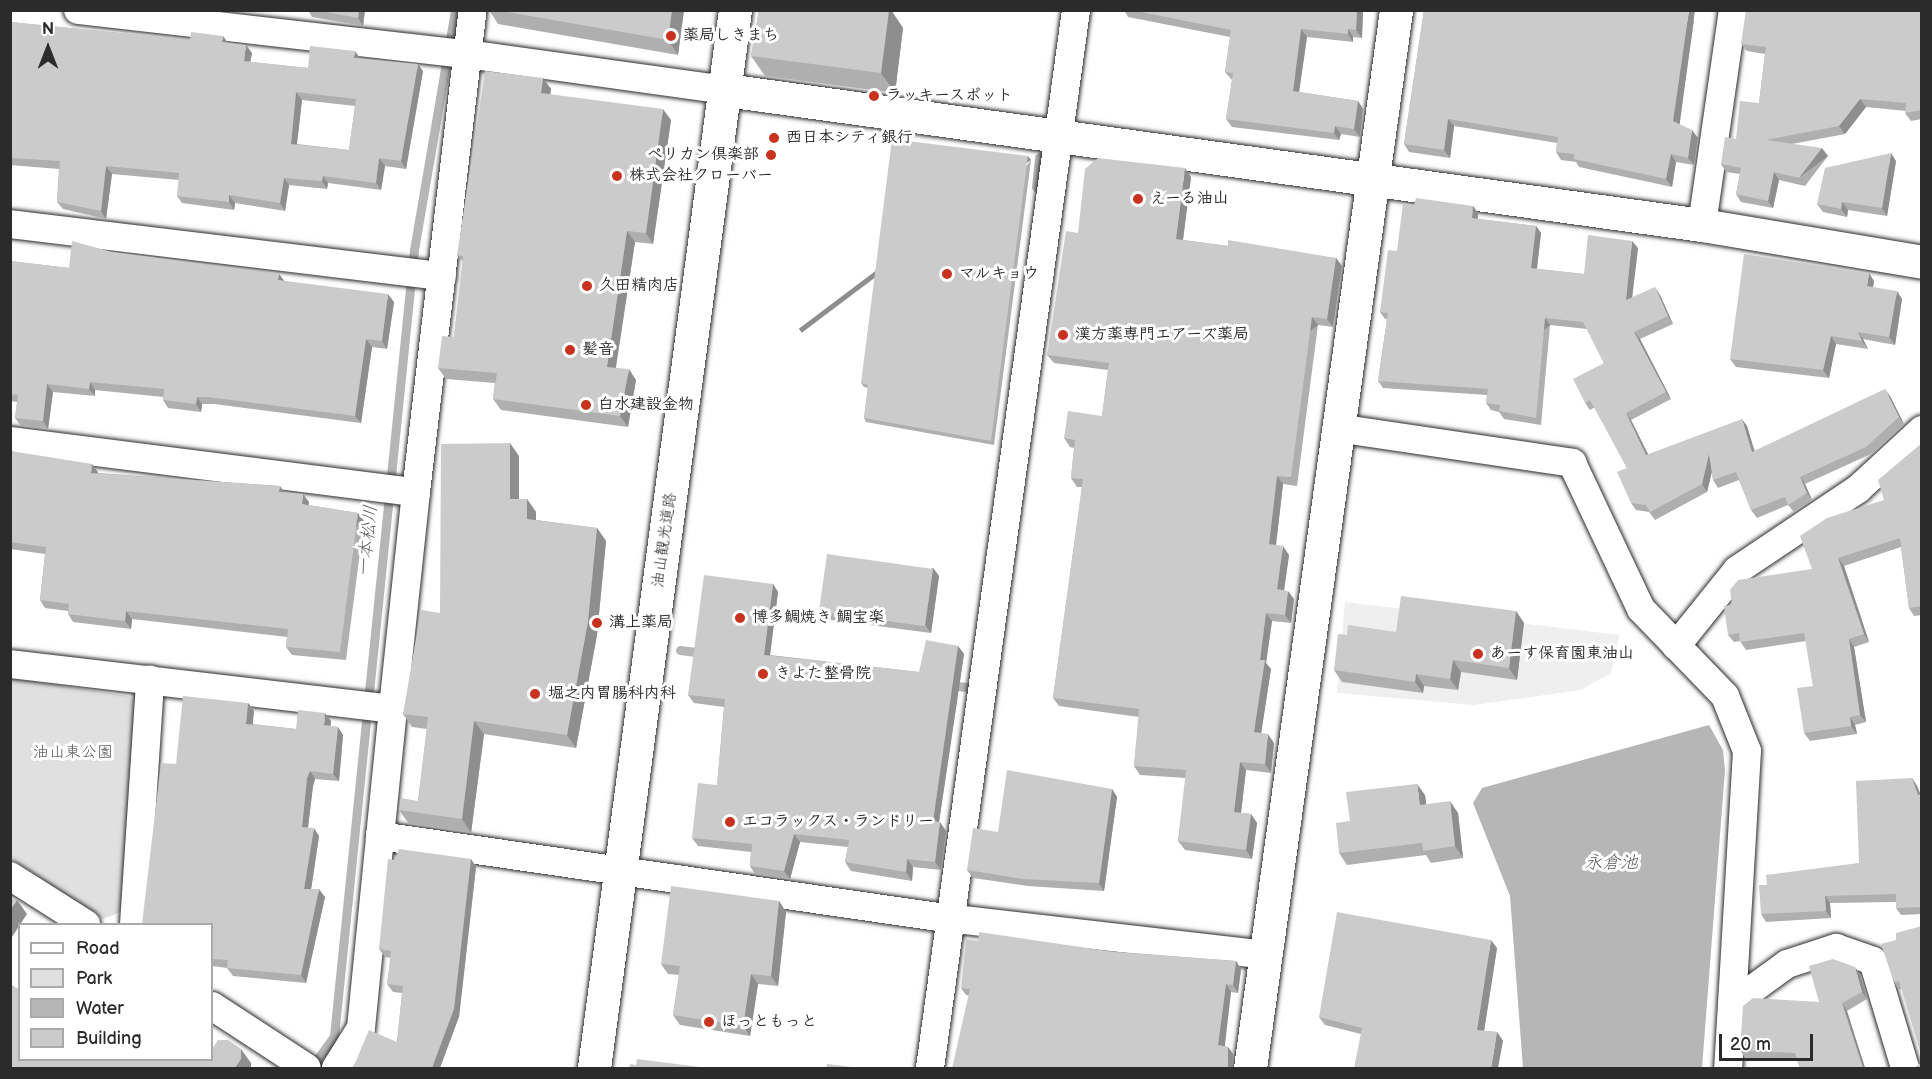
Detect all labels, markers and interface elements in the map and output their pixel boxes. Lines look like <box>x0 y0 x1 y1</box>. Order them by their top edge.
north arrow <box>18 18 78 78</box>
text: N <box>42 20 54 39</box>
place label: 薬局しきまち <box>683 26 779 46</box>
marker: 薬局しきまち <box>664 29 678 43</box>
place label: ラッキースポット <box>886 86 1014 106</box>
marker: ラッキースポット <box>867 89 881 103</box>
place label: 西日本シティ銀行 <box>786 128 914 148</box>
marker: 西日本シティ銀行 <box>767 131 781 145</box>
place label: ペリカン倶楽部 <box>647 145 759 165</box>
marker: ペリカン倶楽部 <box>764 148 778 162</box>
place label: 株式会社クローバー <box>629 166 773 186</box>
marker: 株式会社クローバー <box>610 169 624 183</box>
place label: えーる油山 <box>1150 189 1229 209</box>
marker: えーる油山 <box>1131 192 1145 206</box>
place label: マルキョウ <box>959 264 1039 284</box>
marker: マルキョウ <box>940 267 954 281</box>
place label: 久田精肉店 <box>599 276 679 296</box>
marker: 久田精肉店 <box>580 279 594 293</box>
place label: 漢方薬専門エアーズ薬局 <box>1075 325 1250 345</box>
marker: 漢方薬専門エアーズ薬局 <box>1056 328 1070 342</box>
place label: 髪音 <box>582 340 614 360</box>
marker: 髪音 <box>563 343 577 357</box>
place label: 白水建設金物 <box>598 395 694 415</box>
marker: 白水建設金物 <box>579 398 593 412</box>
street label: 油山観光道路 <box>649 491 681 589</box>
water label: 一本松川 <box>353 504 383 578</box>
place label: 博多鯛焼き 鯛宝楽 <box>752 608 884 628</box>
marker: 博多鯛焼き 鯛宝楽 <box>733 611 747 625</box>
place label: 溝上薬局 <box>609 613 673 633</box>
marker: 溝上薬局 <box>590 616 604 630</box>
place label: あーす保育園東油山 <box>1490 644 1634 664</box>
marker: あーす保育園東油山 <box>1471 647 1485 661</box>
place label: きよた整骨院 <box>775 664 871 684</box>
marker: きよた整骨院 <box>756 667 770 681</box>
place label: 堀之内胃腸科内科 <box>548 684 676 704</box>
marker: 堀之内胃腸科内科 <box>526 685 544 703</box>
park label: 油山東公園 <box>33 743 113 763</box>
place label: エコラックス・ランドリー <box>742 812 934 832</box>
marker: エコラックス・ランドリー <box>723 815 737 829</box>
water label: 永倉池 <box>1584 852 1638 874</box>
legend <box>18 923 213 1061</box>
text: Road <box>76 938 120 959</box>
text: Park <box>76 968 112 989</box>
text: Water <box>76 998 124 1019</box>
place label: ほっともっと <box>721 1012 817 1032</box>
marker: ほっともっと <box>702 1015 716 1029</box>
scale bar <box>1722 1022 1816 1060</box>
text: Building <box>76 1028 142 1049</box>
text: 20 m <box>1730 1034 1771 1055</box>

